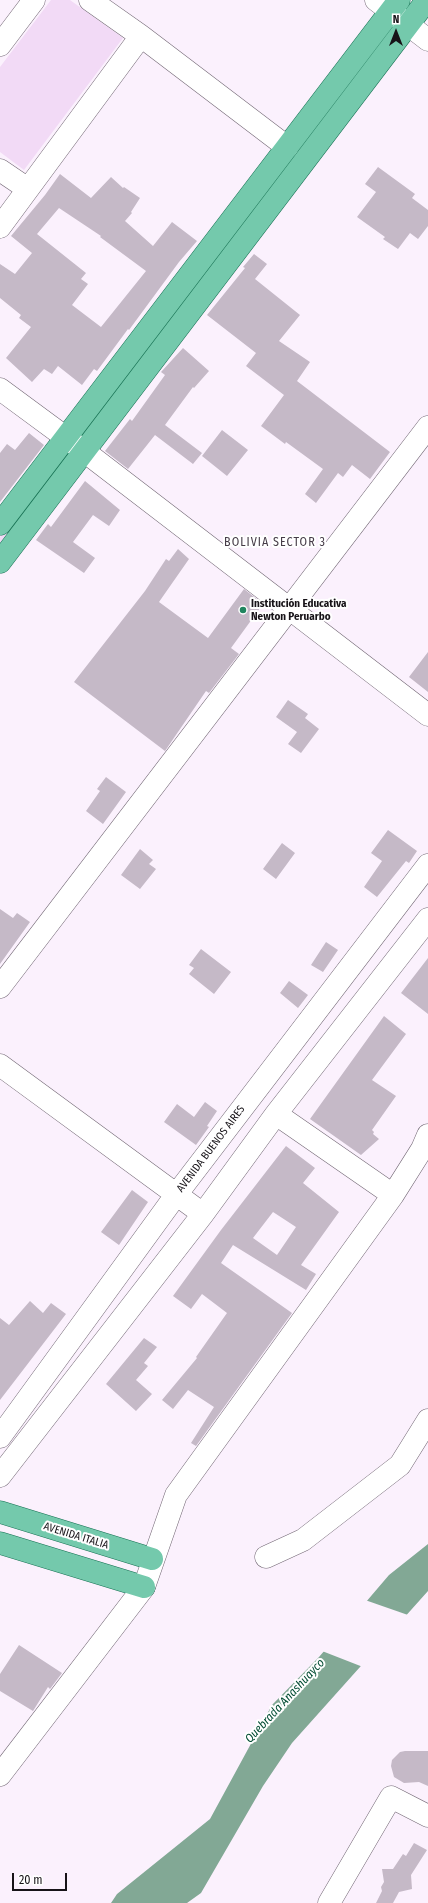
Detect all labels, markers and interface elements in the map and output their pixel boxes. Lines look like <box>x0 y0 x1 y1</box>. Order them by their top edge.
north arrow <box>376 12 416 52</box>
text: N <box>393 13 399 26</box>
district label: BOLIVIA SECTOR 3 <box>224 536 326 550</box>
place label: Institución Educativa Newton Peruarbo <box>251 597 346 623</box>
marker: Institución Educativa Newton Peruarbo <box>238 605 248 615</box>
street label: AVENIDA BUENOS AIRES <box>174 1103 248 1195</box>
street label: AVENIDA ITALIA <box>42 1520 110 1552</box>
water label: Quebrada Anashuayco <box>242 1656 328 1746</box>
scale bar <box>14 1865 69 1891</box>
text: 20 m <box>19 1873 43 1887</box>

